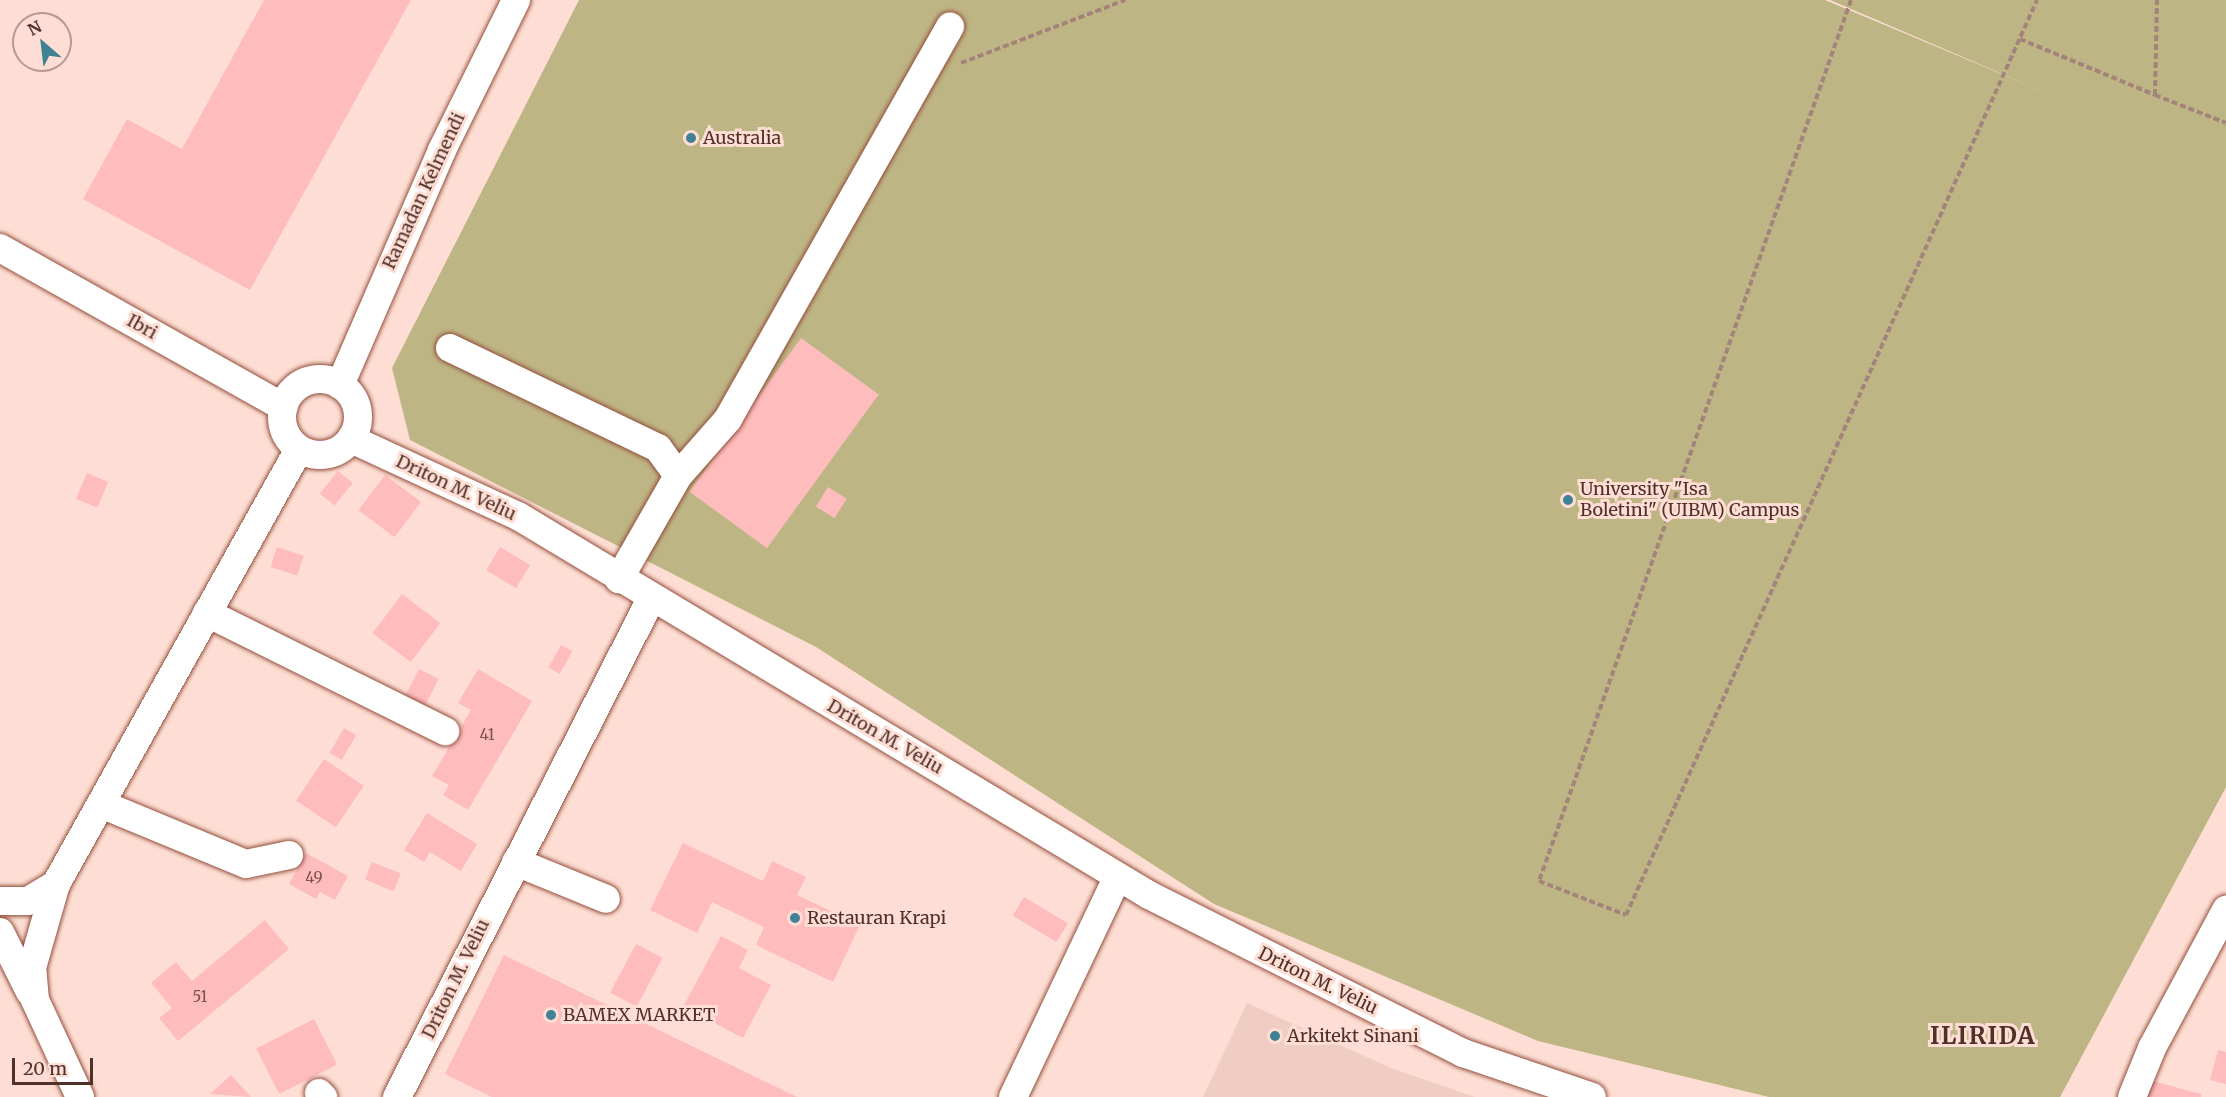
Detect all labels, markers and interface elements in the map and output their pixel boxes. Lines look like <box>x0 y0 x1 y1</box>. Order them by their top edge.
north arrow <box>12 12 72 72</box>
text: N <box>24 16 45 40</box>
street label: Ramadan Kelmendi <box>378 109 470 273</box>
place label: Australia <box>703 127 781 149</box>
marker: Australia <box>684 131 698 145</box>
street label: Ibri <box>123 310 161 344</box>
street label: Driton M. Veliu <box>393 451 519 525</box>
place label: University "Isa Boletini" (UIBM) Campus <box>1580 479 1799 522</box>
marker: University "Isa Boletini" (UIBM) Campus <box>1561 493 1575 507</box>
street label: Driton M. Veliu <box>823 695 947 779</box>
house number: 41 <box>480 726 494 744</box>
house number: 49 <box>305 869 323 887</box>
place label: Restauran Krapi <box>807 907 946 929</box>
marker: Restauran Krapi <box>788 911 802 925</box>
street label: Driton M. Veliu <box>418 916 494 1042</box>
street label: Driton M. Veliu <box>1255 943 1381 1019</box>
house number: 51 <box>193 988 207 1006</box>
place label: BAMEX MARKET <box>563 1004 715 1026</box>
marker: BAMEX MARKET <box>544 1008 558 1022</box>
district label: ILIRIDA <box>1930 1022 2036 1050</box>
place label: Arkitekt Sinani <box>1287 1025 1419 1047</box>
marker: Arkitekt Sinani <box>1268 1029 1282 1043</box>
scale bar <box>15 1046 96 1084</box>
text: 20 m <box>23 1057 67 1080</box>

